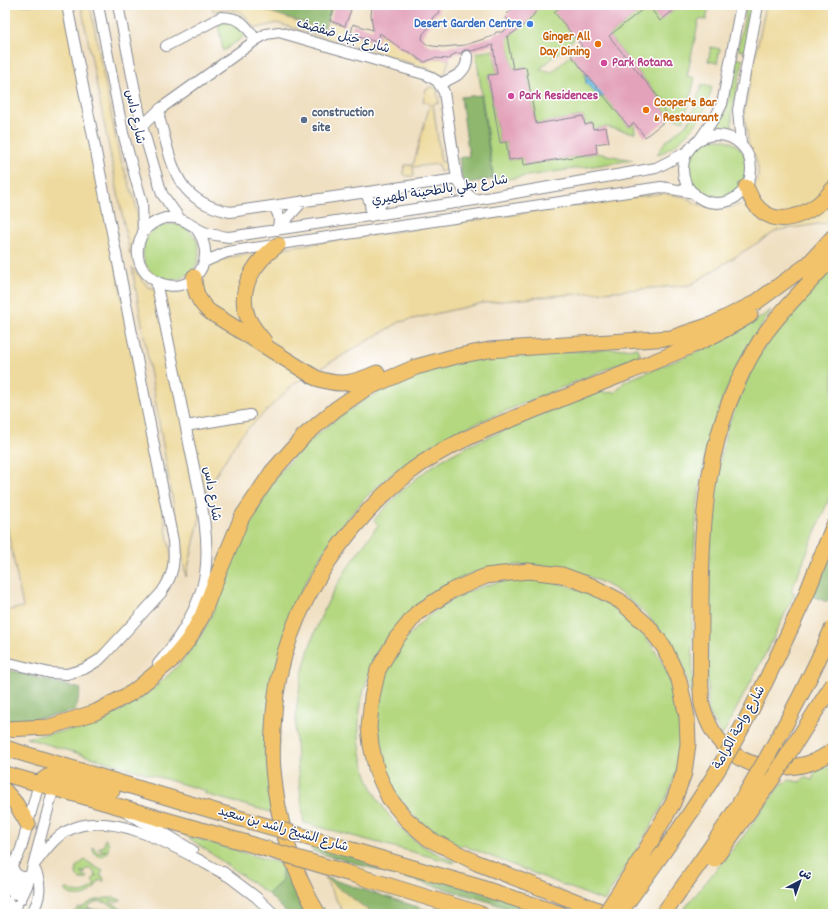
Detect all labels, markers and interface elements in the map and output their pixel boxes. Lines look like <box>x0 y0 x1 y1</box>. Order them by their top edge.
street label: شارع جَبَل صَفصَف <box>294 15 392 59</box>
place label: Desert Garden Centre <box>414 15 522 34</box>
marker: Desert Garden Centre <box>525 19 535 29</box>
place label: Ginger All Day Dining <box>540 28 591 62</box>
marker: Ginger All Day Dining <box>593 39 603 49</box>
place label: Park Rotana <box>612 54 673 73</box>
marker: Park Rotana <box>599 58 609 68</box>
place label: Park Residences <box>519 87 599 106</box>
street label: شارع داس <box>119 88 149 146</box>
marker: Park Residences <box>506 91 516 101</box>
place label: Cooper's Bar & Restaurant <box>654 94 719 128</box>
place label: construction site <box>312 104 374 138</box>
marker: Cooper's Bar & Restaurant <box>641 105 651 115</box>
marker: construction site <box>299 115 309 125</box>
street label: شارع بطي بالطحينة المهيري <box>370 171 510 211</box>
street label: شارع داس <box>197 465 225 523</box>
street label: شارع واحة الكرامة <box>709 683 771 773</box>
street label: شارع الشيخ راشد بن سعيد <box>216 802 350 858</box>
north arrow <box>780 861 820 901</box>
text: ش <box>795 865 815 885</box>

